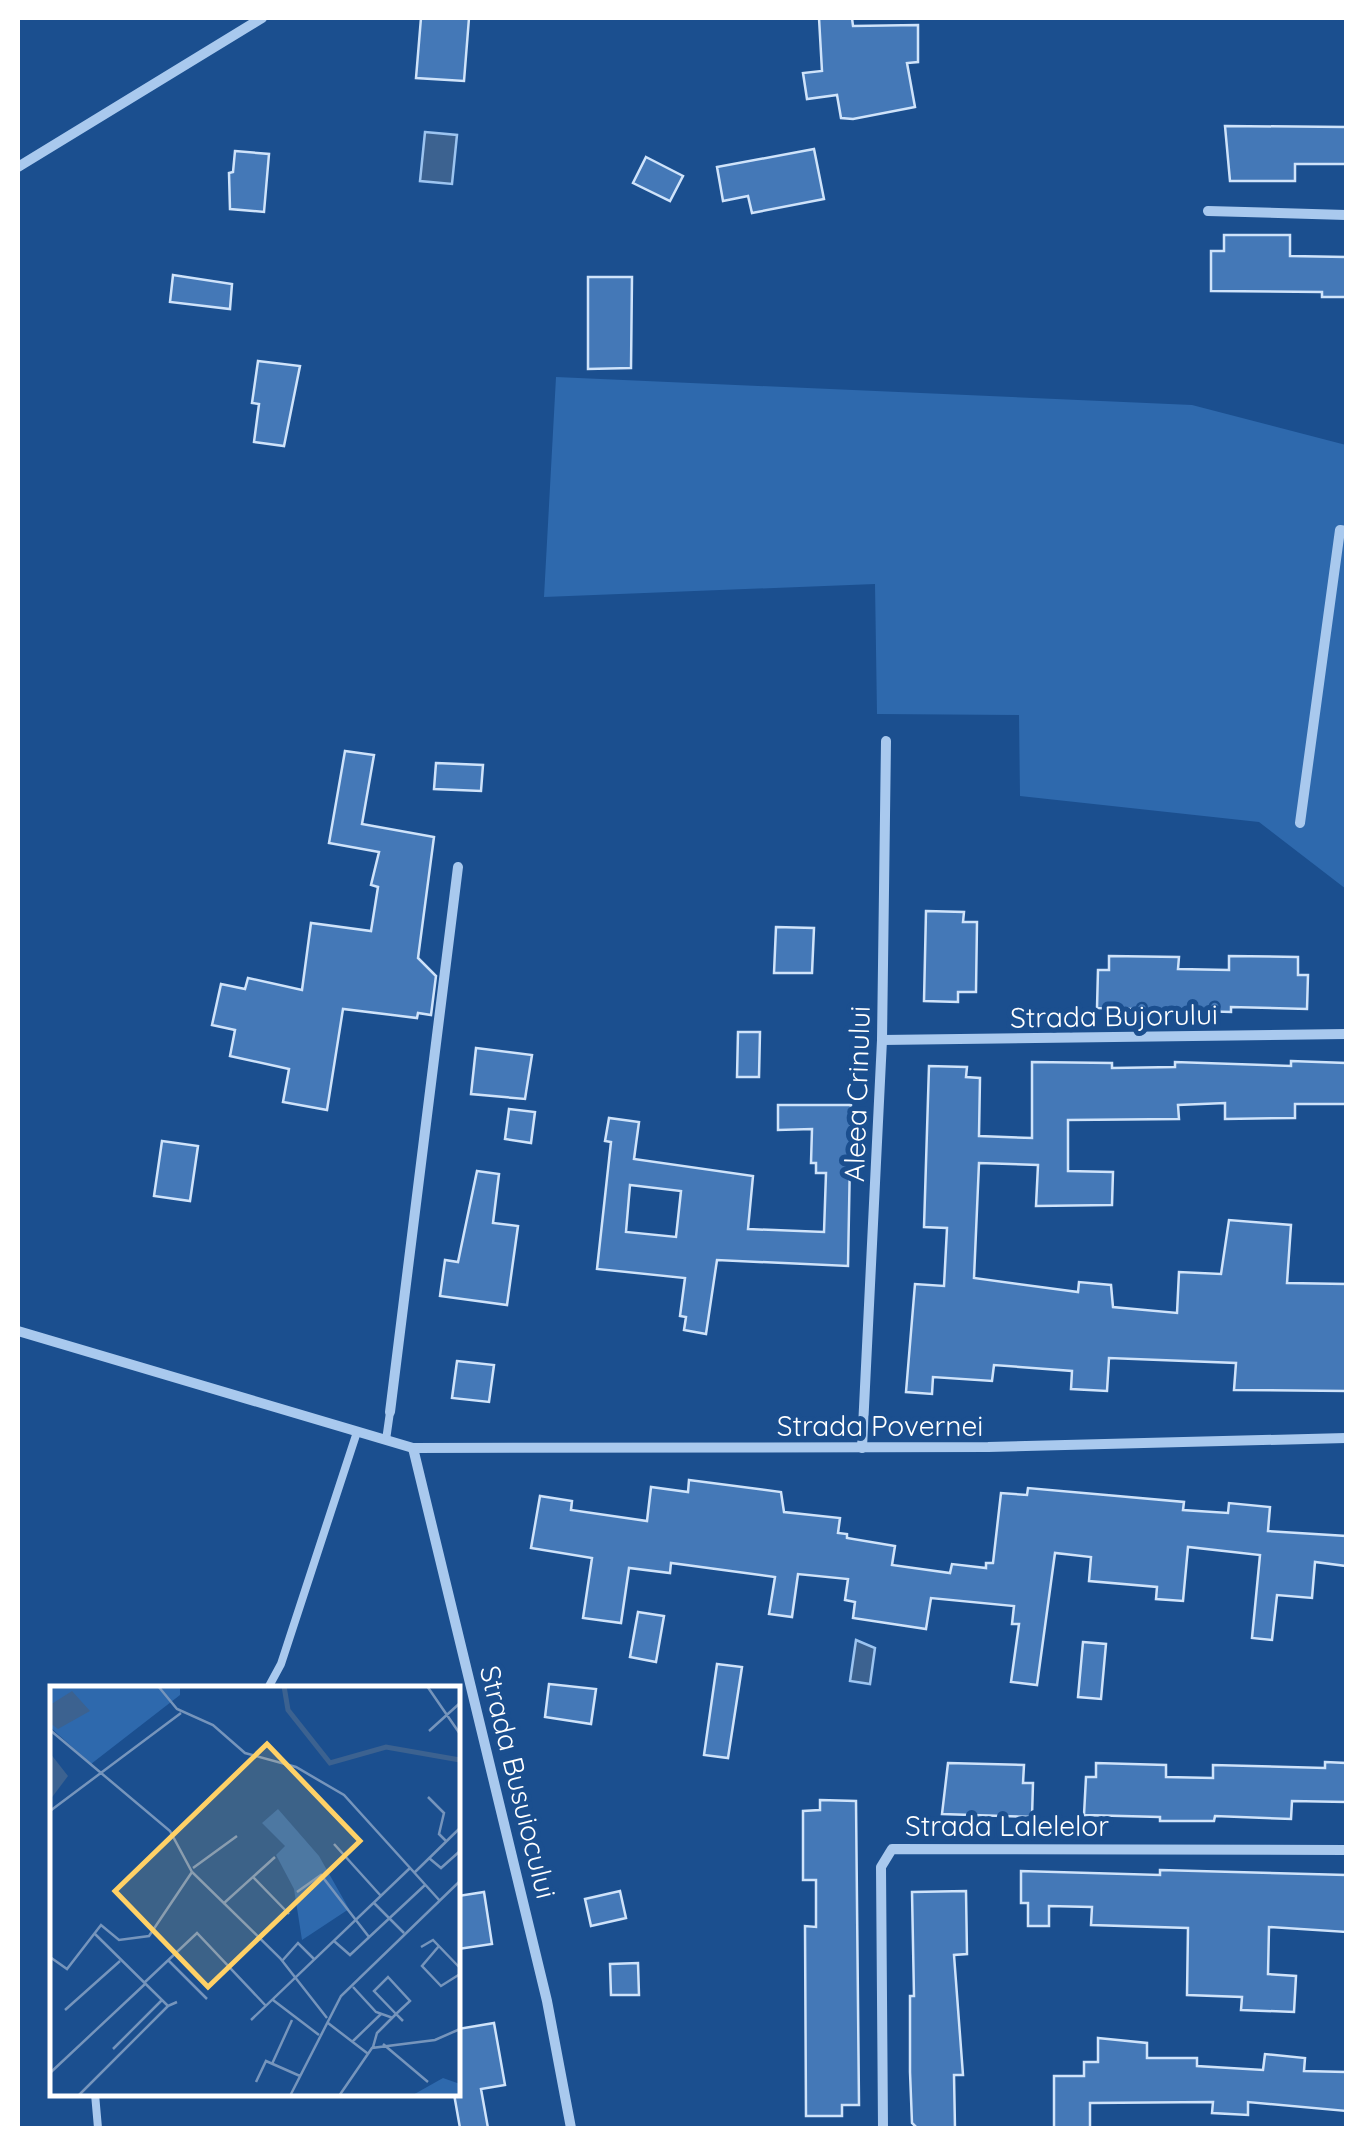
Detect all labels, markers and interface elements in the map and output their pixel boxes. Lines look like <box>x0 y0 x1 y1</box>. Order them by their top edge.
street label: Strada Bujorului <box>1010 996 1218 1035</box>
street label: Aleea Crinului <box>836 1005 877 1183</box>
street label: Strada Povernei <box>777 1408 983 1443</box>
street label: Strada Busuiocului <box>473 1662 564 1902</box>
inset map <box>50 1686 460 2096</box>
street label: Strada Lalelelor <box>905 1808 1109 1843</box>

